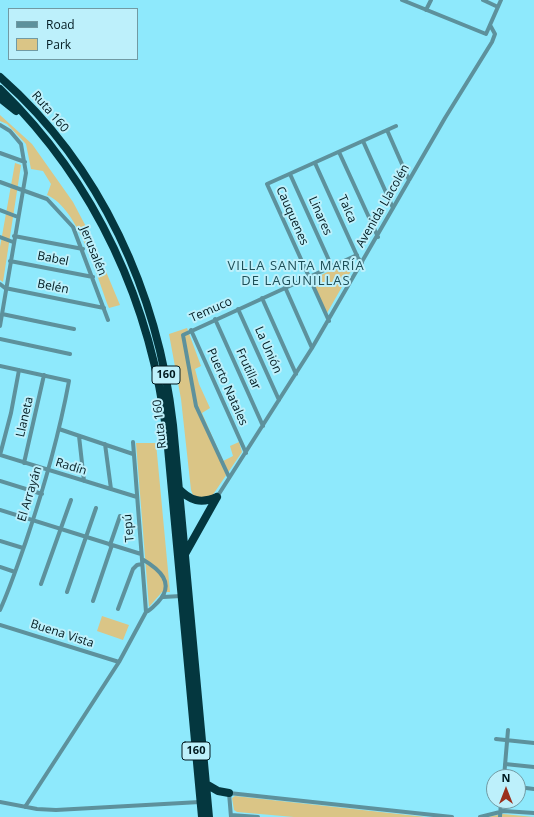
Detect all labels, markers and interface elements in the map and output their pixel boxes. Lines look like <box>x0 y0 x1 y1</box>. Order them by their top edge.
legend <box>8 8 138 60</box>
text: Road <box>46 16 75 33</box>
text: Park <box>46 36 71 53</box>
street label: Ruta 160 <box>28 89 72 135</box>
street label: Avenida Llacolén <box>353 162 413 250</box>
street label: Cauquenes <box>273 184 311 248</box>
street label: Talca <box>335 193 359 225</box>
street label: Linares <box>305 194 335 238</box>
street label: Jerusalén <box>77 224 109 278</box>
street label: Babel <box>36 249 70 269</box>
district label: VILLA SANTA MARÍA DE LAGUNILLAS <box>227 258 365 289</box>
street label: Belén <box>36 277 70 297</box>
street label: Temuco <box>188 294 234 326</box>
street label: La Unión <box>251 324 285 376</box>
street label: Puerto Natales <box>204 346 250 428</box>
street label: Frutillar <box>233 346 263 392</box>
road number: 160 <box>152 366 180 384</box>
street label: Llaneta <box>13 395 37 439</box>
street label: Ruta 160 <box>150 399 170 449</box>
street label: Radín <box>54 455 88 479</box>
street label: El Arrayán <box>15 465 45 523</box>
street label: Tepú <box>121 513 137 543</box>
street label: Buena Vista <box>28 617 96 651</box>
road number: 160 <box>182 742 210 760</box>
north arrow <box>486 769 526 809</box>
text: N <box>502 770 510 785</box>

